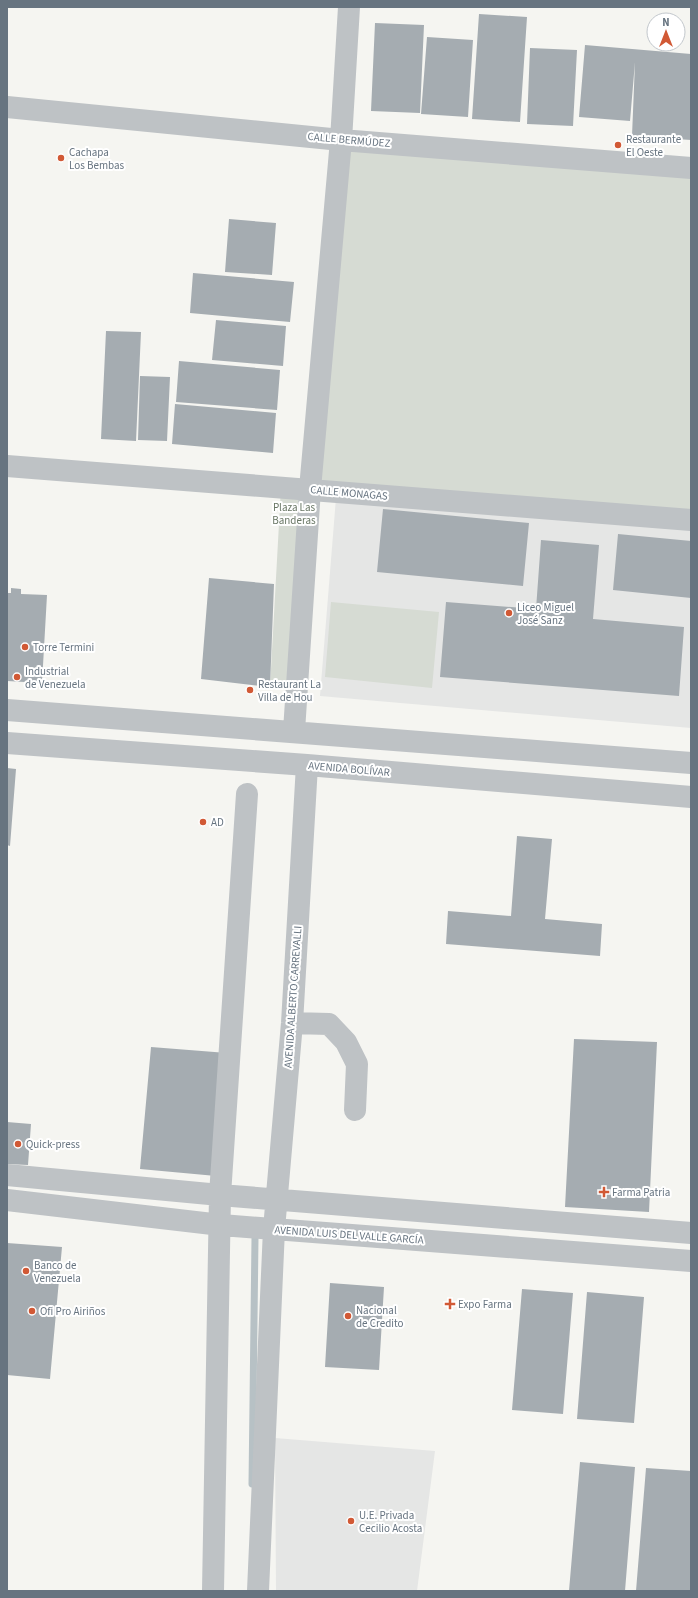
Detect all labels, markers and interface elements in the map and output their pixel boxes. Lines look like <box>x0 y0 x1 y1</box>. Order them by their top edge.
north arrow <box>646 12 686 52</box>
text: N <box>662 15 670 30</box>
street label: CALLE BERMÚDEZ <box>307 129 391 151</box>
place label: Restaurante El Oeste <box>626 132 682 160</box>
marker: Restaurante El Oeste <box>613 140 623 150</box>
place label: Cachapa Los Bembas <box>69 145 124 173</box>
marker: Cachapa Los Bembas <box>56 153 66 163</box>
street label: CALLE MONAGAS <box>310 482 389 504</box>
park label: Plaza Las Banderas <box>272 500 316 528</box>
place label: Liceo Miguel José Sanz <box>517 600 574 628</box>
marker: Liceo Miguel José Sanz <box>504 608 514 618</box>
place label: Torre Termini <box>33 640 94 655</box>
marker: Torre Termini <box>20 642 30 652</box>
place label: Industrial de Venezuela <box>25 664 86 692</box>
marker: Industrial de Venezuela <box>12 672 22 682</box>
place label: Restaurant La Villa de Hou <box>258 677 321 705</box>
marker: Restaurant La Villa de Hou <box>245 685 255 695</box>
street label: AVENIDA BOLÍVAR <box>308 758 390 780</box>
place label: AD <box>211 815 224 830</box>
marker: AD <box>198 817 208 827</box>
street label: AVENIDA ALBERTO CARREVALLI <box>281 925 305 1069</box>
place label: Quick-press <box>26 1137 80 1152</box>
marker: Quick-press <box>13 1139 23 1149</box>
place label: Farma Patria <box>612 1185 670 1200</box>
marker: Farma Patria <box>599 1187 609 1197</box>
street label: AVENIDA LUIS DEL VALLE GARCÍA <box>274 1222 424 1248</box>
place label: Banco de Venezuela <box>34 1258 81 1286</box>
marker: Banco de Venezuela <box>21 1266 31 1276</box>
place label: Expo Farma <box>458 1297 512 1312</box>
marker: Expo Farma <box>445 1299 455 1309</box>
place label: Nacional de Credito <box>356 1303 404 1331</box>
place label: Ofi Pro Airiños <box>40 1304 106 1319</box>
marker: Ofi Pro Airiños <box>27 1306 37 1316</box>
marker: Nacional de Credito <box>343 1311 353 1321</box>
place label: U.E. Privada Cecilio Acosta <box>359 1508 422 1536</box>
marker: U.E. Privada Cecilio Acosta <box>346 1516 356 1526</box>

